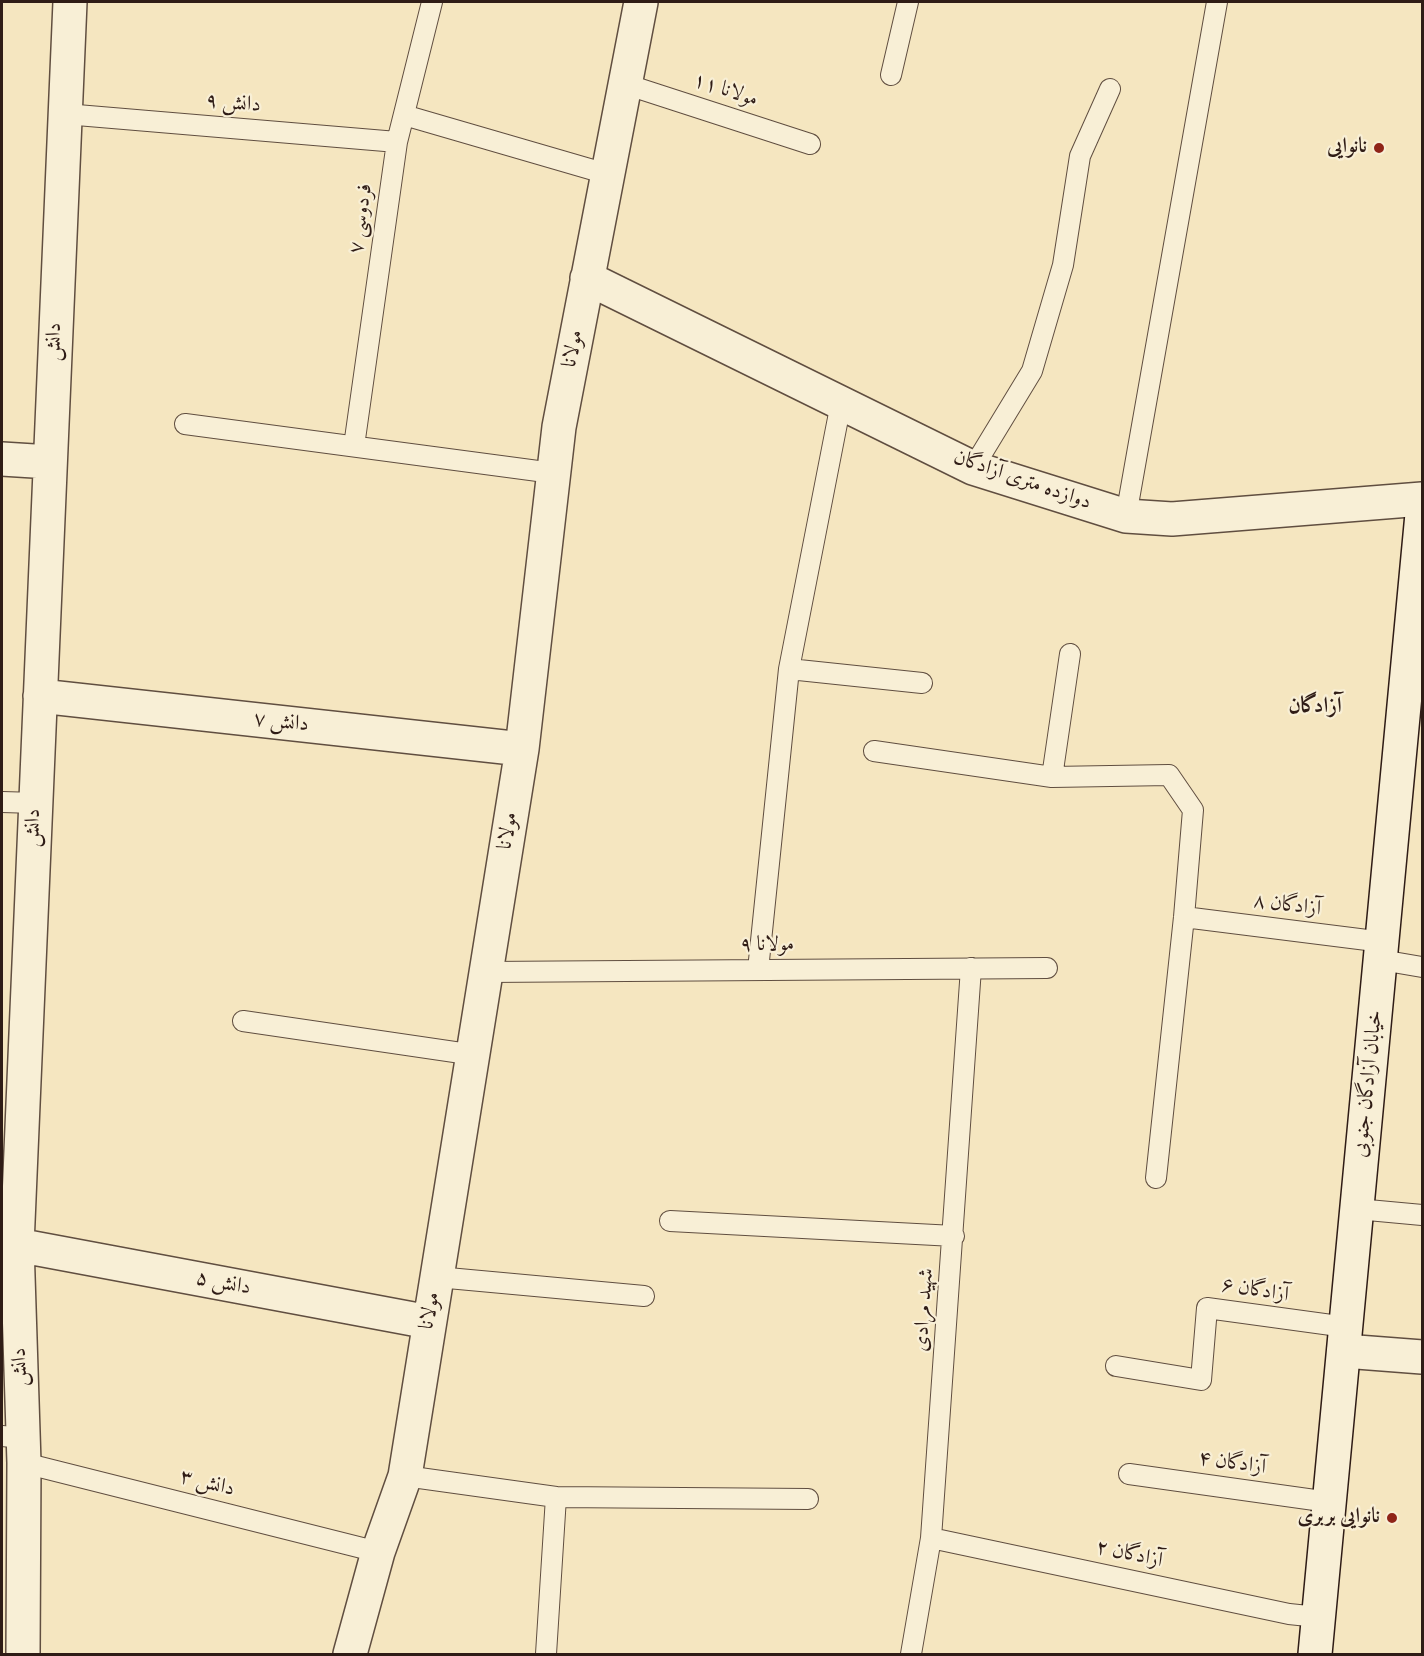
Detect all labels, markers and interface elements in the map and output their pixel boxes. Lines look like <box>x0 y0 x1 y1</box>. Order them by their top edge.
street label: مولانا ۱۱ <box>689 69 761 113</box>
street label: دانش ۹ <box>204 89 262 119</box>
place label: نانوایی <box>1327 135 1367 161</box>
marker: نانوایی <box>1372 141 1386 155</box>
street label: فردوسی ۷ <box>345 182 379 256</box>
street label: دانش <box>42 322 68 362</box>
street label: مولانا <box>558 328 590 370</box>
street label: دوازده متری آزادگان <box>950 446 1094 516</box>
district label: آزادگان <box>1288 694 1342 720</box>
street label: دانش ۷ <box>252 708 310 738</box>
street label: دانش <box>21 808 47 848</box>
street label: مولانا <box>494 810 524 852</box>
street label: آزادگان ۸ <box>1252 889 1322 923</box>
street label: مولانا ۹ <box>740 933 794 959</box>
street label: خیابان آزادگان جنوبی <box>1349 1009 1389 1159</box>
street label: دانش ۵ <box>193 1266 253 1302</box>
street label: شهید مرادی <box>910 1267 940 1353</box>
street label: آزادگان ۶ <box>1219 1273 1291 1309</box>
street label: مولانا <box>415 1290 447 1332</box>
street label: دانش <box>8 1347 34 1387</box>
street label: آزادگان ۴ <box>1197 1447 1267 1481</box>
street label: دانش ۳ <box>177 1465 237 1503</box>
place label: نانوایی بربری <box>1297 1505 1380 1531</box>
marker: نانوایی بربری <box>1385 1511 1399 1525</box>
street label: آزادگان ۲ <box>1093 1536 1165 1574</box>

